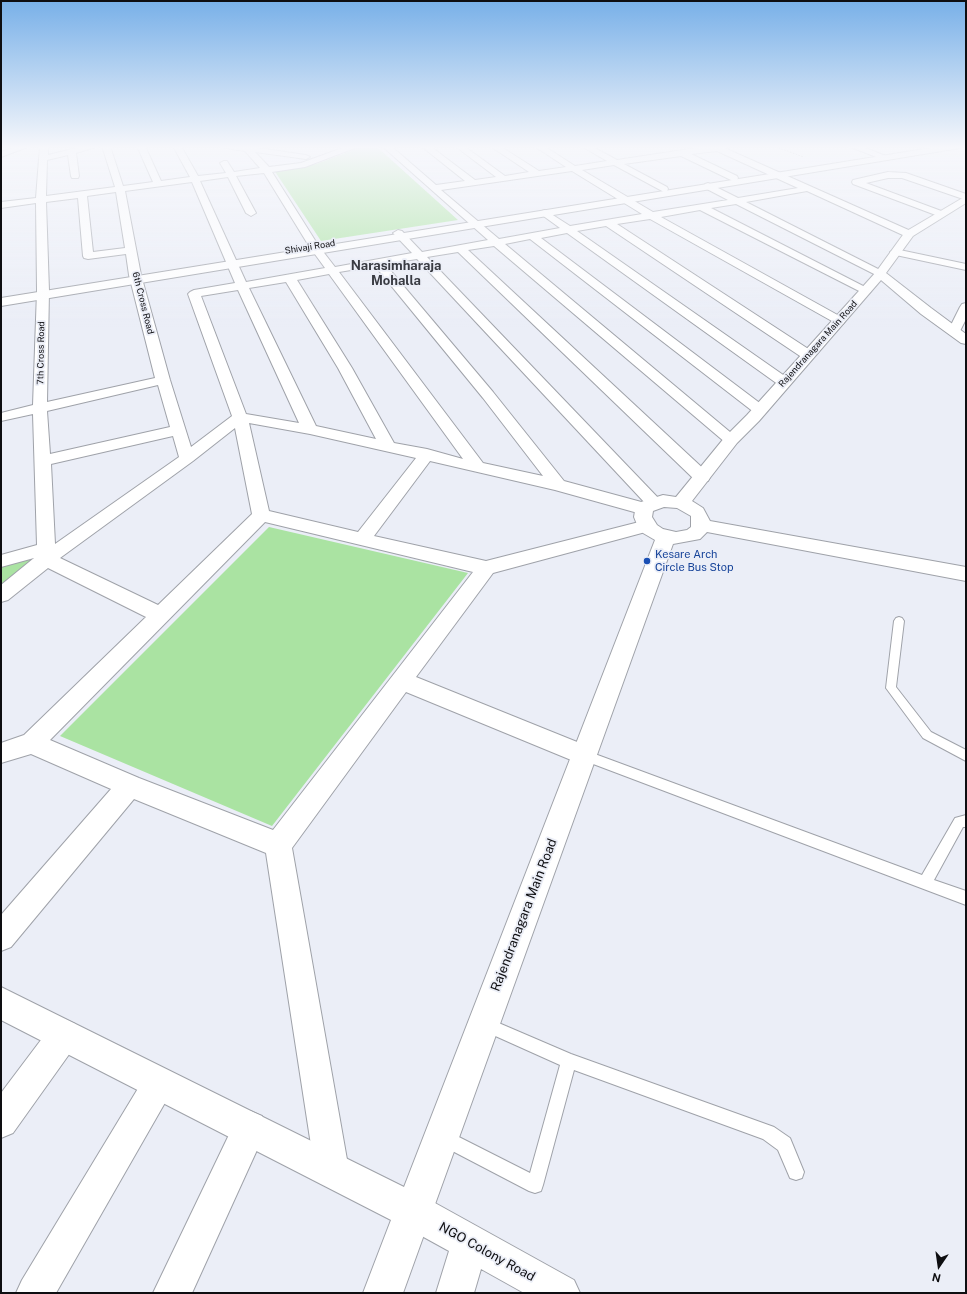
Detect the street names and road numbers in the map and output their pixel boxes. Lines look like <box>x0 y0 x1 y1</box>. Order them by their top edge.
street label: Shivaji Road <box>284 238 336 256</box>
street label: 6th Cross Road <box>130 271 156 335</box>
street label: Rajendranagara Main Road <box>776 299 860 389</box>
street label: 7th Cross Road <box>35 321 47 385</box>
street label: Rajendranagara Main Road <box>488 836 560 994</box>
street label: NGO Colony Road <box>436 1219 538 1285</box>

